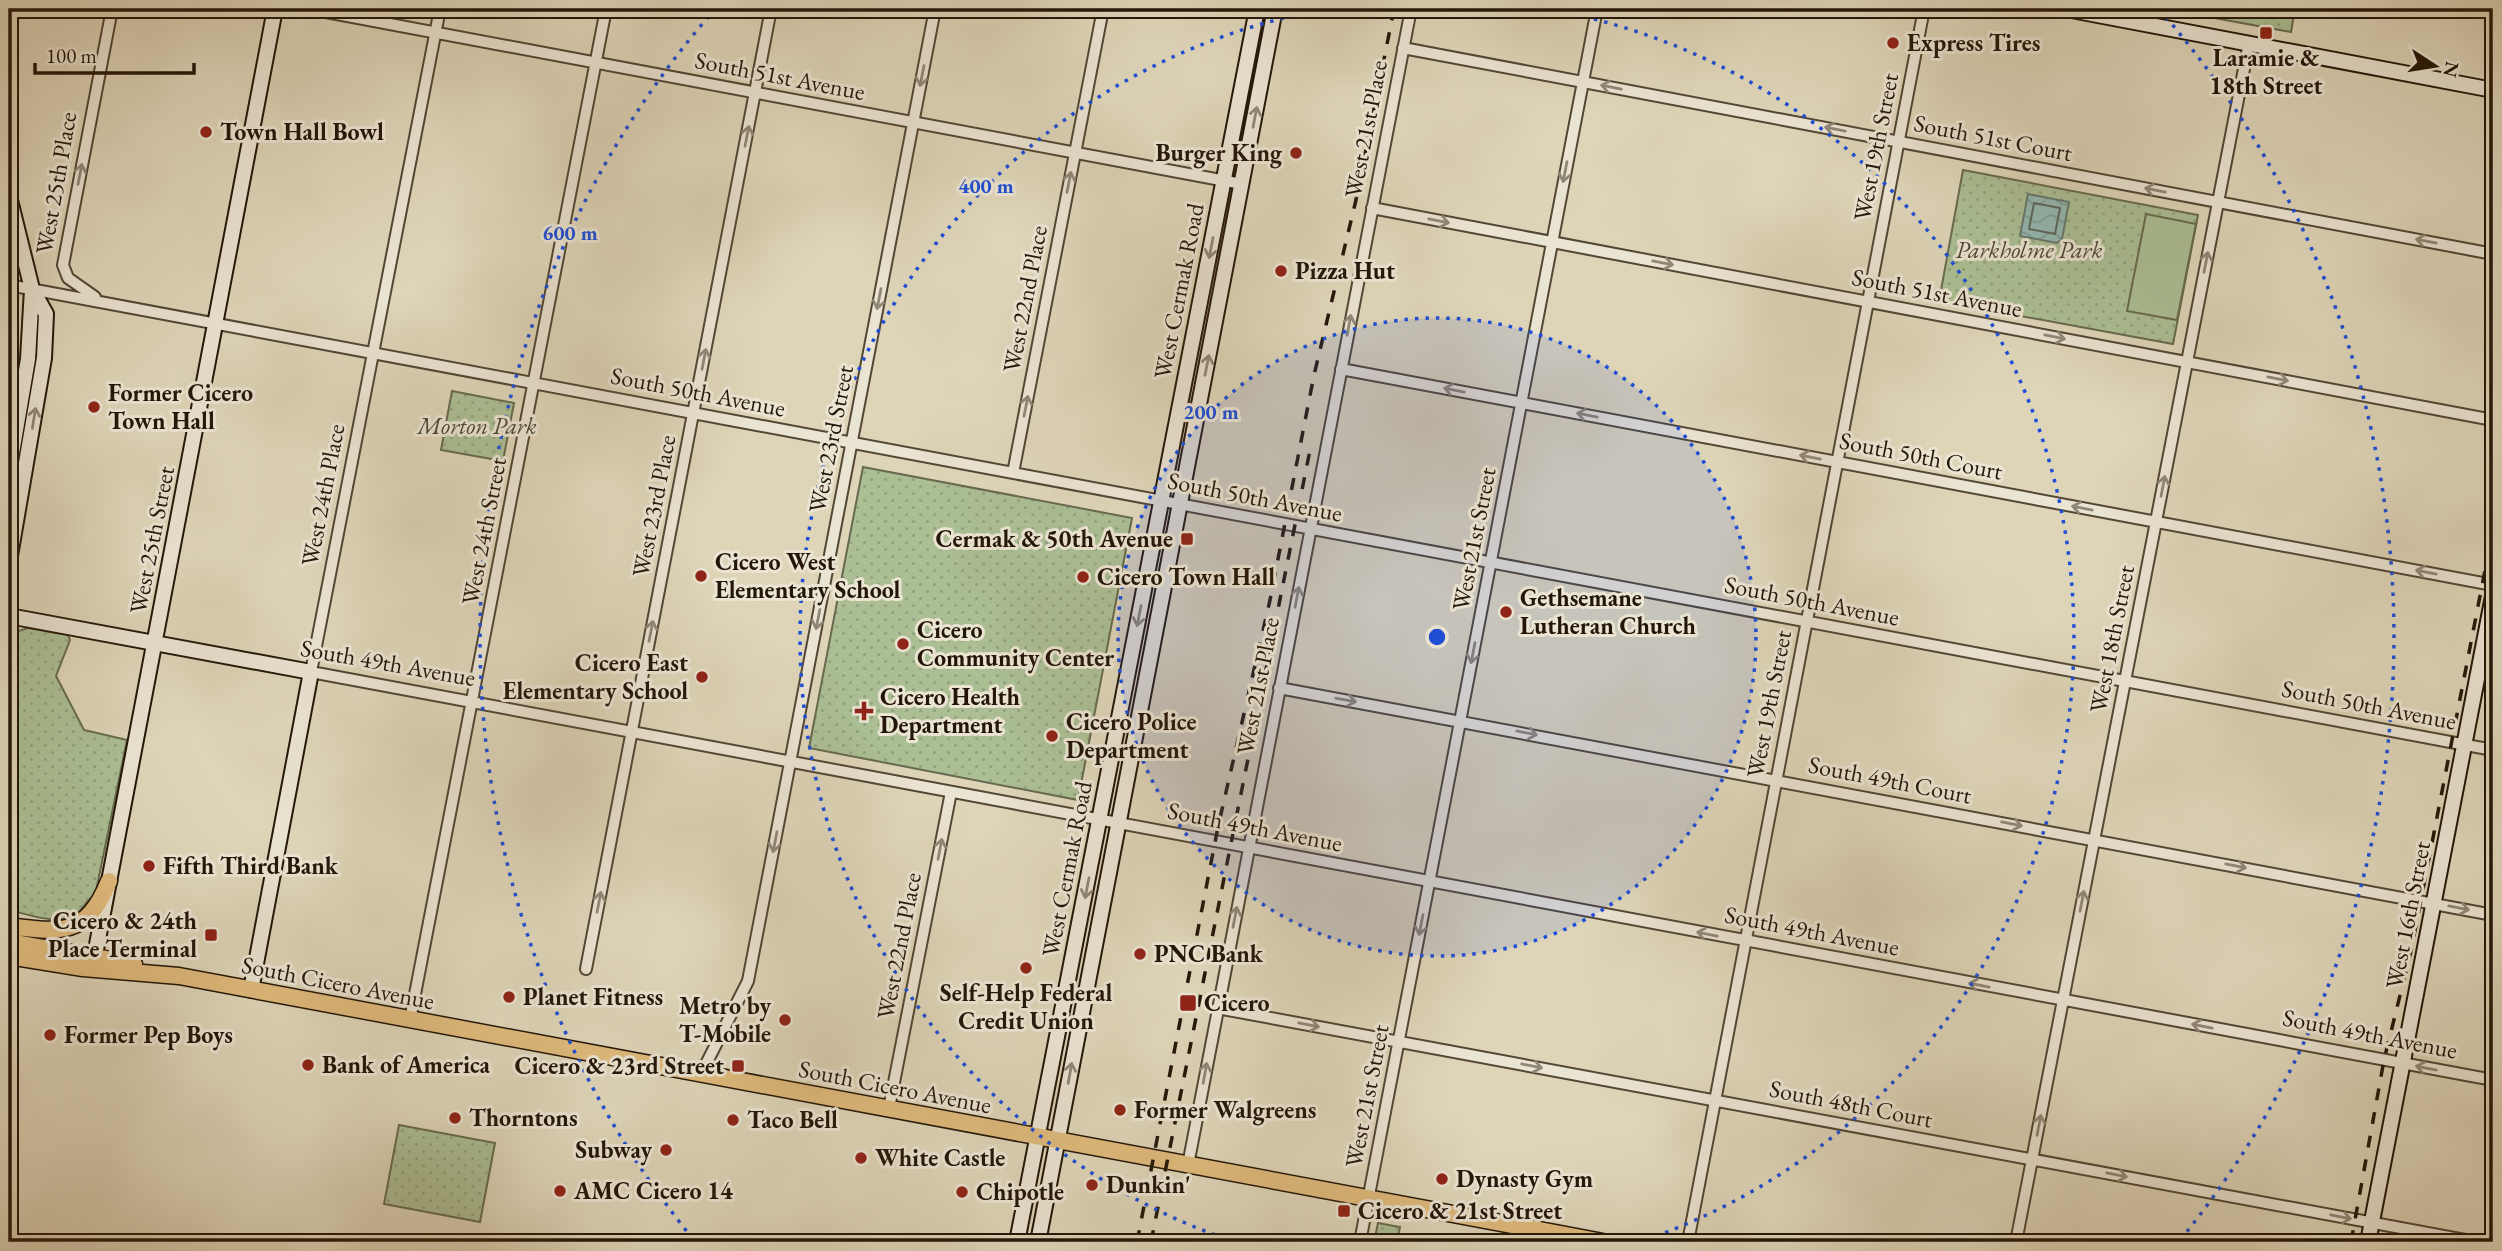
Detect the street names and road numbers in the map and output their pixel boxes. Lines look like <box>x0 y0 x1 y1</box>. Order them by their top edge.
street label: South 51st Avenue <box>693 44 868 107</box>
street label: West 21st Place <box>1337 58 1394 200</box>
street label: West 19th Street <box>1846 70 1905 223</box>
street label: South 51st Court <box>1911 107 2075 168</box>
street label: West 25th Place <box>28 109 83 257</box>
street label: West Cermak Road <box>1146 200 1211 381</box>
street label: West 22nd Place <box>995 223 1054 375</box>
street label: South 51st Avenue <box>1850 261 2025 324</box>
street label: South 50th Avenue <box>608 359 788 424</box>
street label: West 23rd Street <box>801 362 860 515</box>
street label: West 24th Place <box>294 421 351 569</box>
street label: South 50th Court <box>1837 425 2006 487</box>
street label: West 23rd Place <box>625 432 682 580</box>
street label: West 24th Street <box>454 454 513 607</box>
street label: West 25th Street <box>122 463 181 616</box>
street label: South 50th Avenue <box>1165 464 1345 529</box>
street label: West 21st Street <box>1444 464 1503 613</box>
street label: West 18th Street <box>2082 562 2141 715</box>
street label: South 50th Avenue <box>1722 568 1902 633</box>
street label: West 21st Place <box>1229 615 1286 757</box>
street label: West 19th Street <box>1739 627 1798 780</box>
street label: South 49th Avenue <box>298 632 478 693</box>
street label: South 50th Avenue <box>2279 672 2459 737</box>
street label: South 49th Court <box>1806 749 1975 811</box>
street label: West Cermak Road <box>1034 778 1099 959</box>
street label: South 49th Avenue <box>1165 794 1345 859</box>
street label: West 16th Street <box>2378 838 2437 991</box>
street label: West 22nd Place <box>869 870 928 1022</box>
street label: South 49th Avenue <box>1722 898 1902 963</box>
street label: South Cicero Avenue <box>239 949 437 1016</box>
street label: South 49th Avenue <box>2280 1001 2460 1066</box>
street label: West 21st Street <box>1337 1021 1396 1170</box>
street label: South Cicero Avenue <box>796 1053 994 1120</box>
street label: South 48th Court <box>1767 1073 1936 1135</box>

